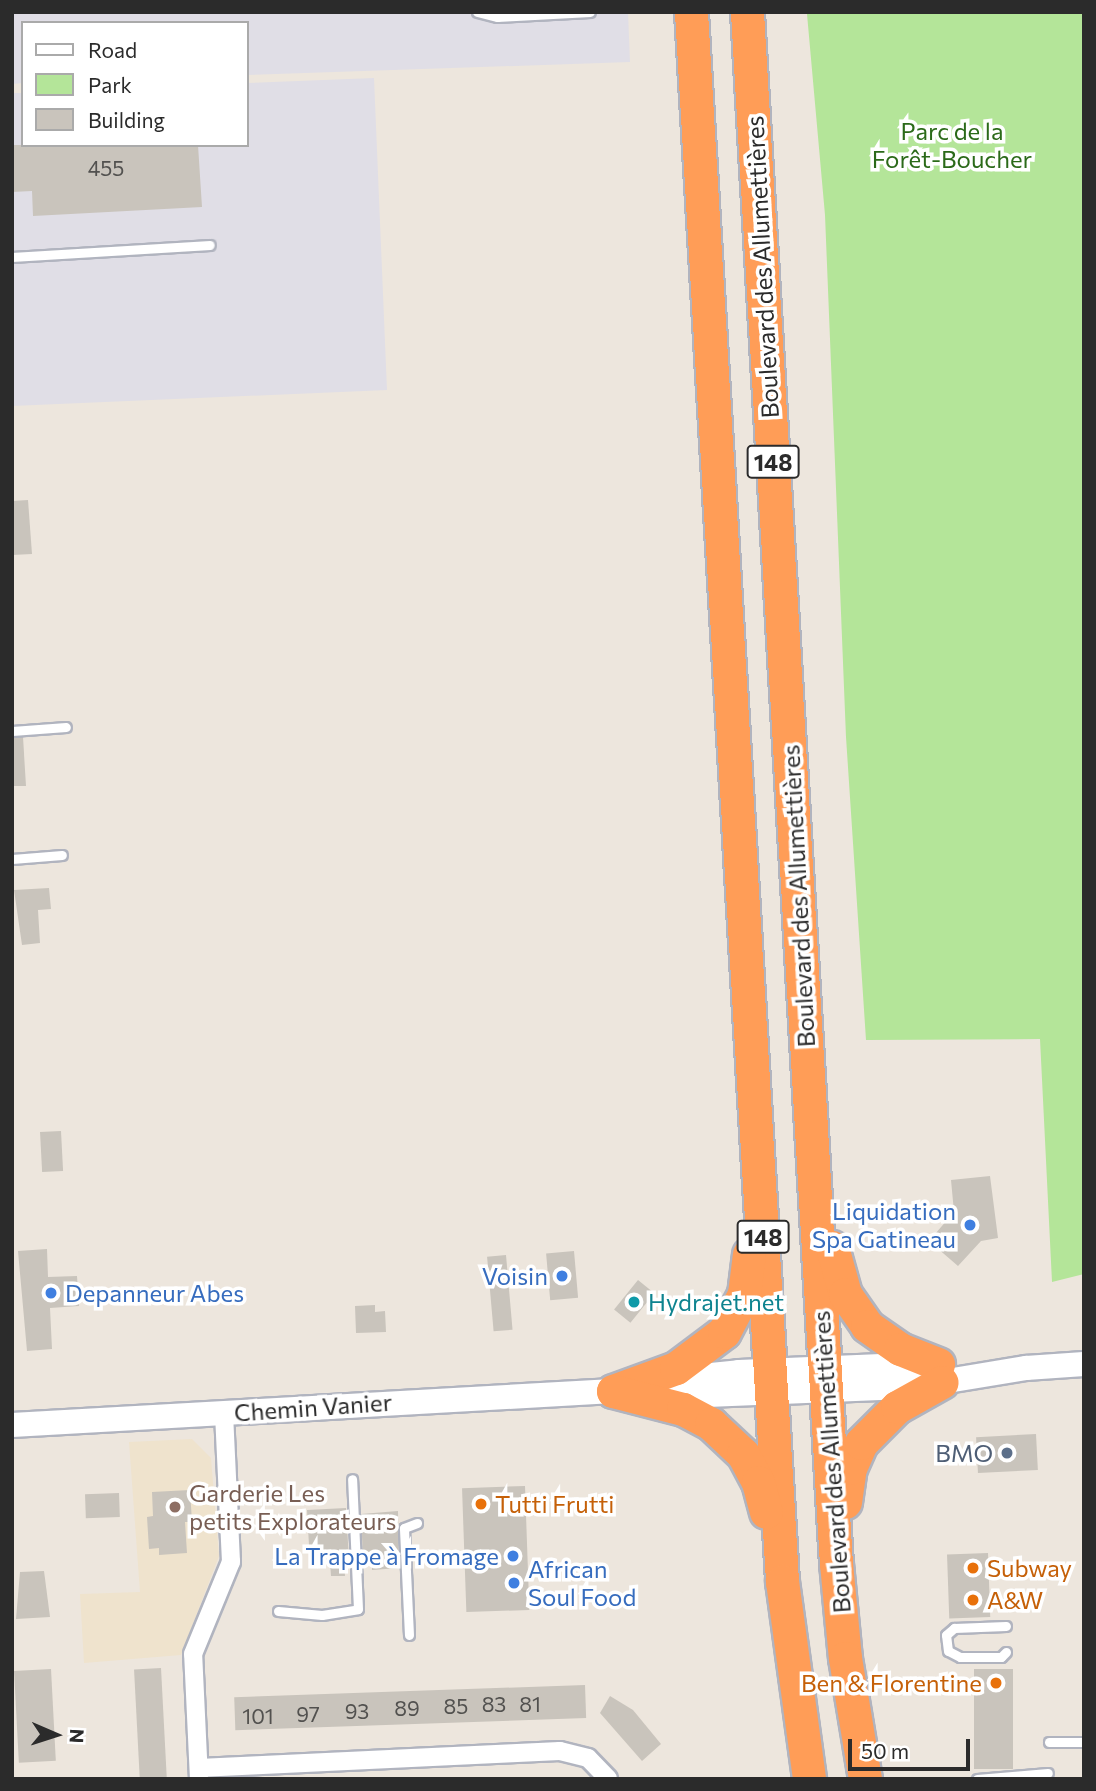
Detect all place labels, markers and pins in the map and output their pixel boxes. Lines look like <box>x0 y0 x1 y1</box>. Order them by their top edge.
place label: Liquidation Spa Gatineau <box>812 1197 956 1253</box>
marker: Liquidation Spa Gatineau <box>962 1217 978 1233</box>
place label: Voisin <box>482 1262 548 1290</box>
marker: Voisin <box>554 1268 570 1284</box>
place label: Depanneur Abes <box>65 1279 244 1307</box>
marker: Depanneur Abes <box>43 1285 59 1301</box>
place label: Hydrajet.net <box>648 1288 784 1316</box>
marker: Hydrajet.net <box>626 1294 642 1310</box>
place label: BMO <box>935 1439 993 1467</box>
marker: BMO <box>999 1445 1015 1461</box>
place label: Garderie Les petits Explorateurs <box>189 1479 396 1535</box>
place label: Tutti Frutti <box>495 1490 614 1518</box>
marker: Tutti Frutti <box>473 1496 489 1512</box>
marker: Garderie Les petits Explorateurs <box>167 1499 183 1515</box>
place label: La Trappe à Fromage <box>274 1542 499 1570</box>
marker: La Trappe à Fromage <box>505 1548 521 1564</box>
place label: Subway <box>987 1554 1072 1582</box>
place label: African Soul Food <box>528 1555 636 1611</box>
marker: Subway <box>965 1560 981 1576</box>
marker: African Soul Food <box>506 1575 522 1591</box>
place label: A&W <box>987 1586 1043 1614</box>
marker: A&W <box>965 1592 981 1608</box>
place label: Ben & Florentine <box>801 1669 982 1697</box>
marker: Ben & Florentine <box>988 1675 1004 1691</box>

